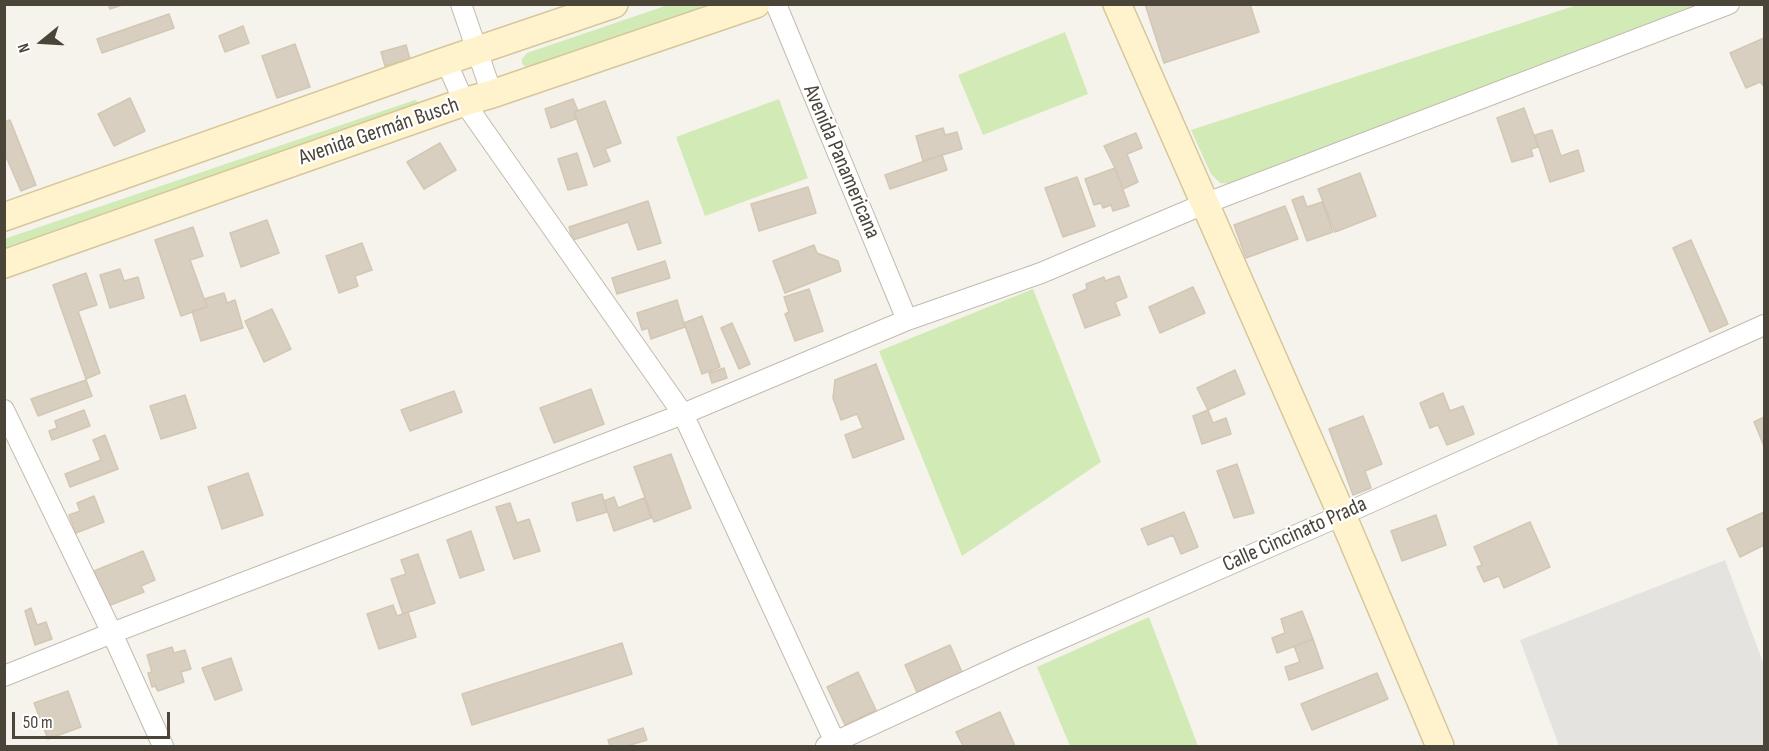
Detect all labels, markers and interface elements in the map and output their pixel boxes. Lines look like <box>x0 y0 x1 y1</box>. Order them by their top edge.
north arrow <box>12 12 72 72</box>
text: N <box>14 41 35 55</box>
street label: Avenida Panamericana <box>797 81 885 243</box>
street label: Avenida Germán Busch <box>295 92 463 172</box>
street label: Calle Cincinato Prada <box>1219 491 1371 579</box>
scale bar <box>15 700 172 738</box>
text: 50 m <box>23 712 53 733</box>

